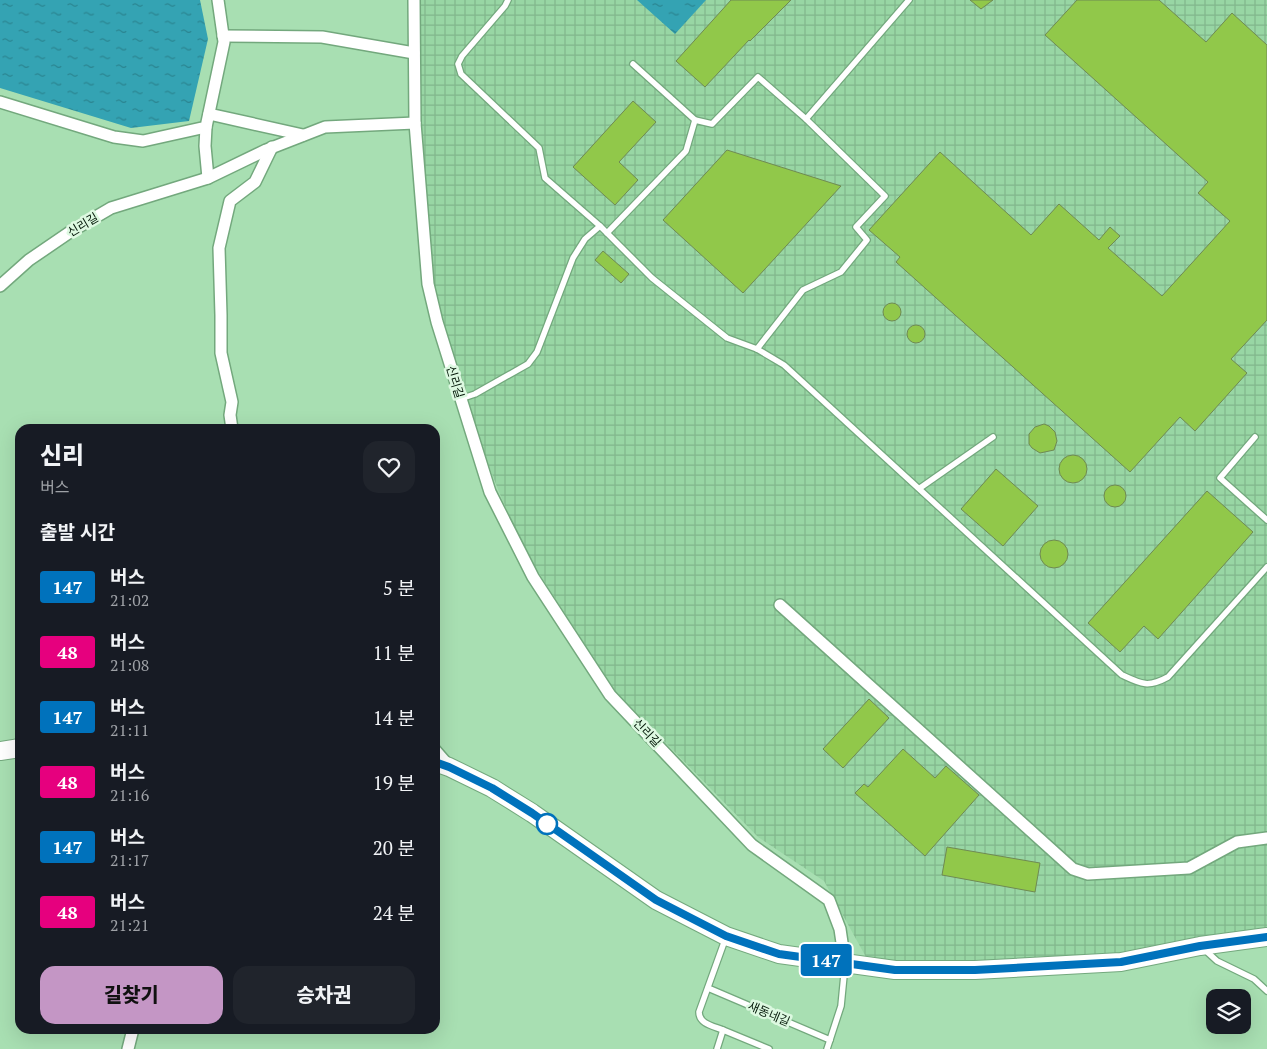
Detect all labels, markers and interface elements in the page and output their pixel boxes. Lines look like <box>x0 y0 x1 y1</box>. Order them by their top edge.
street label: 신리길 <box>65 210 101 240</box>
street label: 신리길 <box>443 364 467 400</box>
text: 신리 <box>40 439 84 471</box>
button: heart <box>363 441 415 493</box>
text: 버스 <box>40 476 69 498</box>
text: 출발 시간 <box>40 519 115 544</box>
text: 버스 <box>110 564 145 589</box>
text: 147 <box>52 575 83 599</box>
text: 5 분 <box>383 575 415 600</box>
text: 21:02 <box>110 589 149 611</box>
text: 버스 <box>110 629 145 654</box>
text: 48 <box>57 640 78 664</box>
text: 11 분 <box>373 640 415 665</box>
text: 21:08 <box>110 654 149 676</box>
text: 버스 <box>110 694 145 719</box>
text: 147 <box>52 705 83 729</box>
text: 14 분 <box>373 705 415 730</box>
street label: 신리길 <box>630 716 664 750</box>
text: 21:11 <box>110 719 149 741</box>
text: 버스 <box>110 759 145 784</box>
text: 48 <box>57 770 78 794</box>
text: 19 분 <box>373 770 415 795</box>
text: 21:16 <box>110 784 149 806</box>
unlabelled marker <box>536 813 558 835</box>
text: 버스 <box>110 824 145 849</box>
text: 147 <box>52 835 83 859</box>
text: 20 분 <box>373 835 415 860</box>
text: 21:17 <box>110 849 149 871</box>
text: 버스 <box>110 889 145 914</box>
text: 48 <box>57 900 78 924</box>
text: 24 분 <box>373 900 415 925</box>
text: 21:21 <box>110 914 149 936</box>
line badge: 147 <box>797 944 855 976</box>
text: 147 <box>811 948 841 972</box>
button: 길찾기 <box>40 966 223 1024</box>
button: 승차권 <box>233 966 415 1024</box>
map controls <box>1206 989 1251 1034</box>
button: layers <box>1206 989 1251 1034</box>
street label: 새동네길 <box>746 998 792 1029</box>

